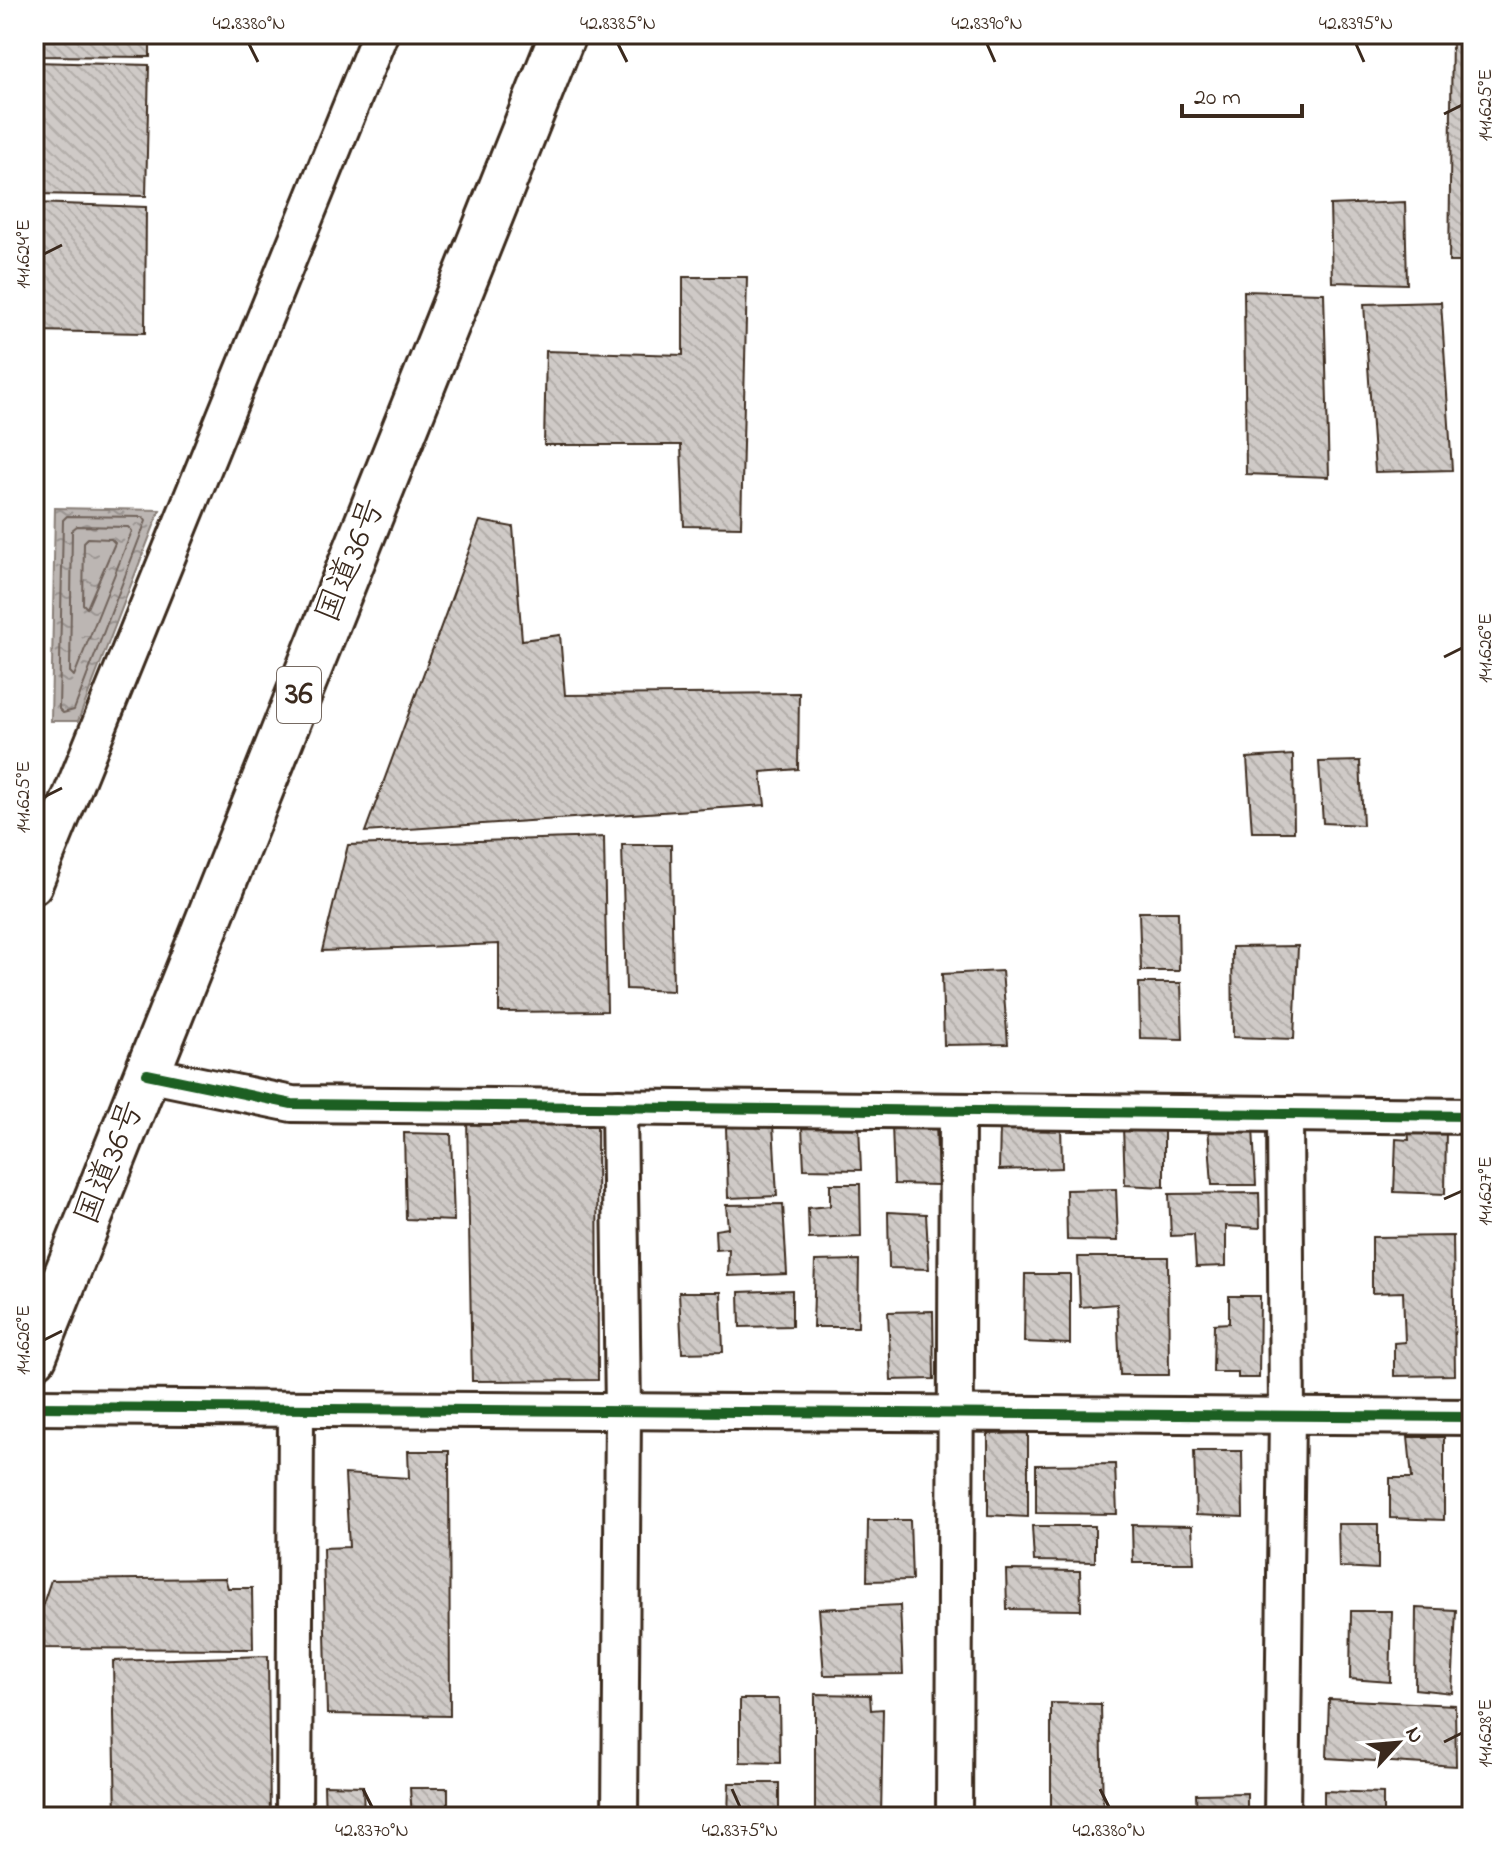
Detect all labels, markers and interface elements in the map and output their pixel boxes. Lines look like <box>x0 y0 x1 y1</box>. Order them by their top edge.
text: 42.8380°N <box>212 10 286 39</box>
text: 42.8385°N <box>580 10 656 39</box>
text: 42.8390°N <box>951 10 1023 39</box>
text: 42.8395°N <box>1319 10 1393 39</box>
scale bar <box>1182 68 1302 118</box>
text: 141.625°E <box>1472 69 1501 141</box>
text: 20 m <box>1194 81 1241 116</box>
text: 141.624°E <box>10 219 39 289</box>
street label: 国道36号 <box>304 491 400 631</box>
text: 141.626°E <box>1472 613 1501 683</box>
road number: 36 <box>277 667 321 723</box>
text: 141.625°E <box>10 761 39 833</box>
street label: 国道36号 <box>63 1093 159 1233</box>
text: 141.627°E <box>1472 1156 1501 1226</box>
text: 141.626°E <box>10 1305 39 1375</box>
text: 141.628°E <box>1472 1699 1501 1767</box>
north arrow <box>1358 1703 1438 1783</box>
text: N <box>1396 1722 1431 1749</box>
text: 42.8370°N <box>335 1817 409 1846</box>
text: 42.8375°N <box>702 1817 778 1846</box>
text: 42.8380°N <box>1072 1817 1146 1846</box>

